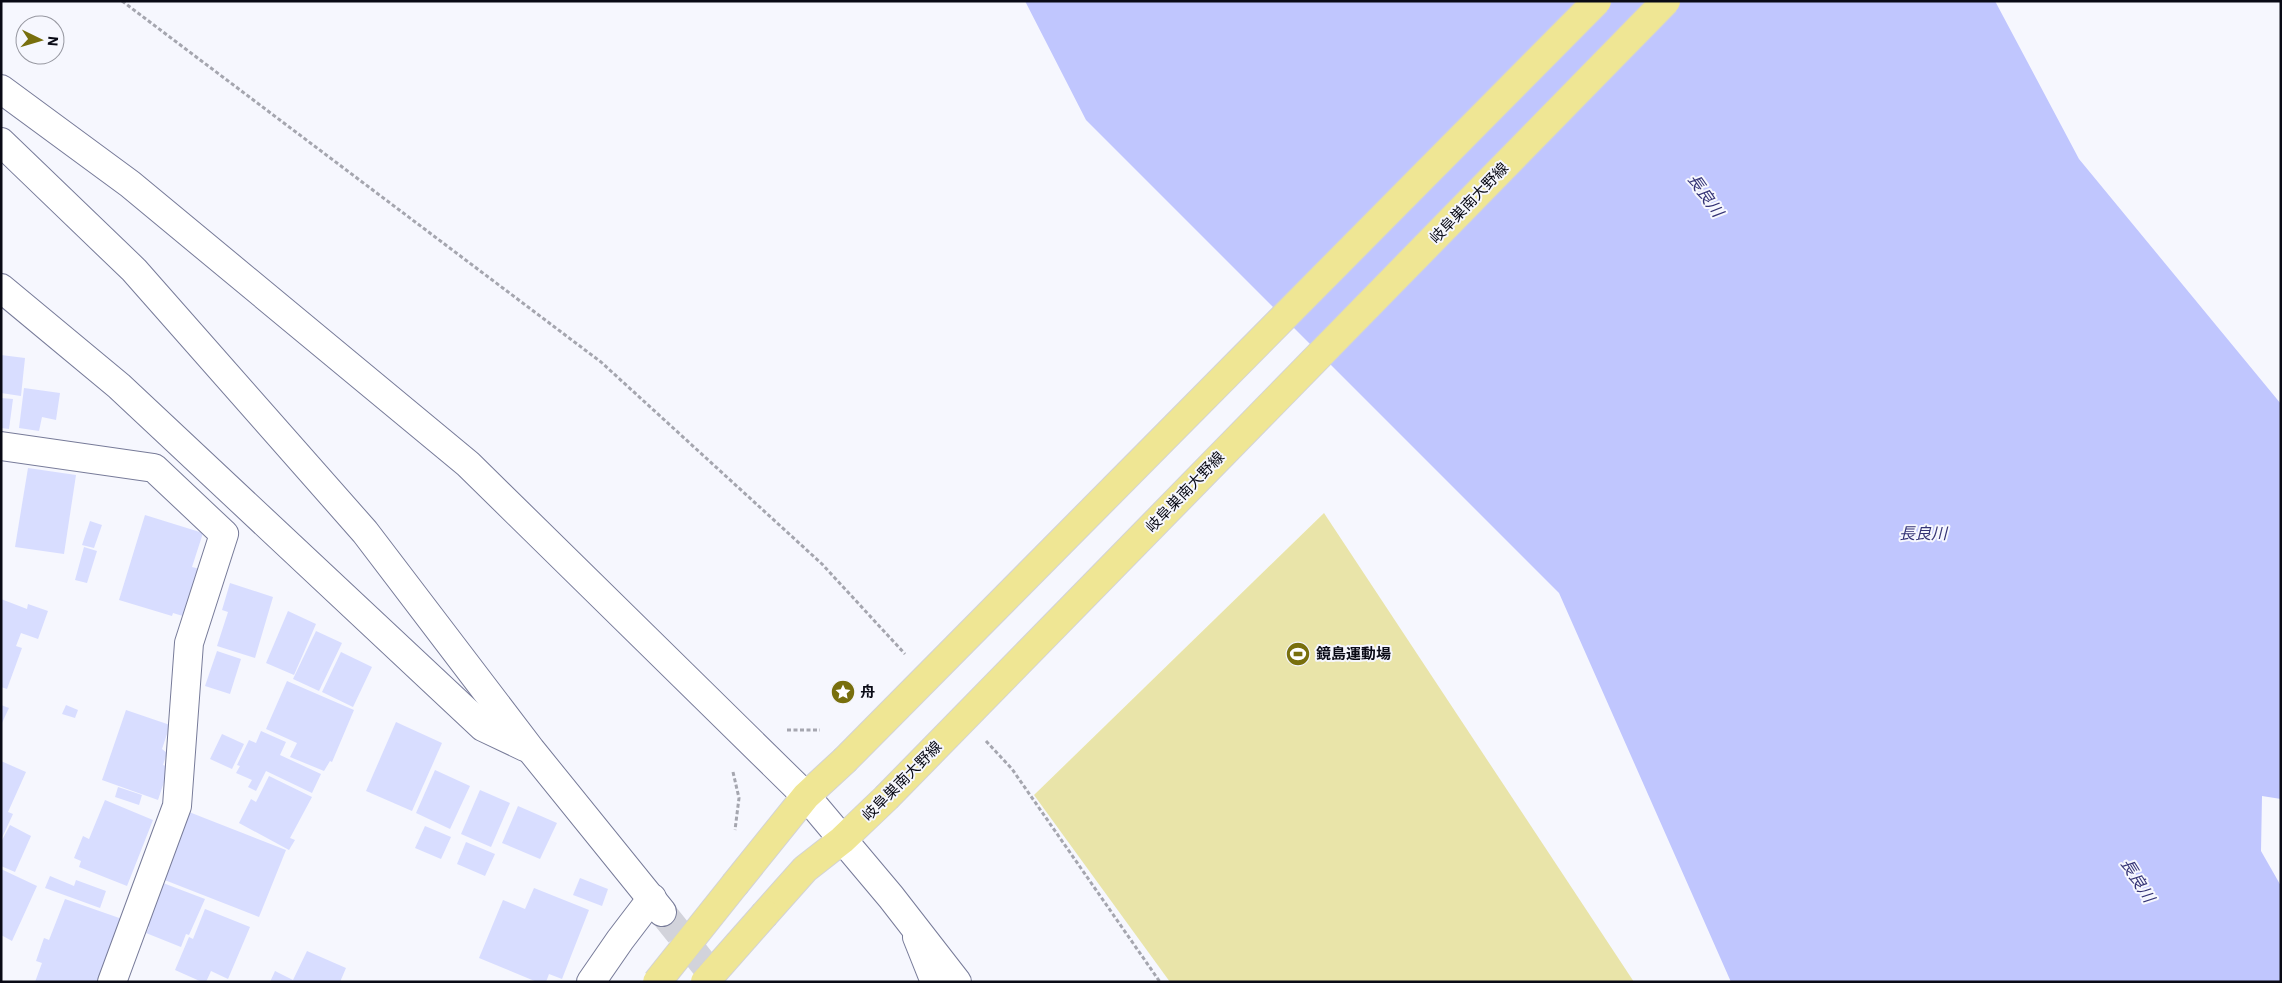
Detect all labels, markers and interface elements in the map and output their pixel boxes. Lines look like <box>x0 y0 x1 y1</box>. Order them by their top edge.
north arrow <box>15 15 65 65</box>
text: N <box>44 35 62 47</box>
street label: 岐阜巣南大野線 <box>1425 158 1512 247</box>
water label: 長良川 <box>1684 170 1729 222</box>
street label: 岐阜巣南大野線 <box>1141 447 1228 536</box>
water label: 長良川 <box>1899 523 1949 543</box>
sports icon: 鏡島運動場 <box>1285 641 1311 667</box>
place label: 鏡島運動場 <box>1316 644 1391 663</box>
place icon: 舟 <box>830 679 856 705</box>
place label: 舟 <box>860 682 875 701</box>
street label: 岐阜巣南大野線 <box>858 737 945 824</box>
water label: 長良川 <box>2117 854 2160 907</box>

